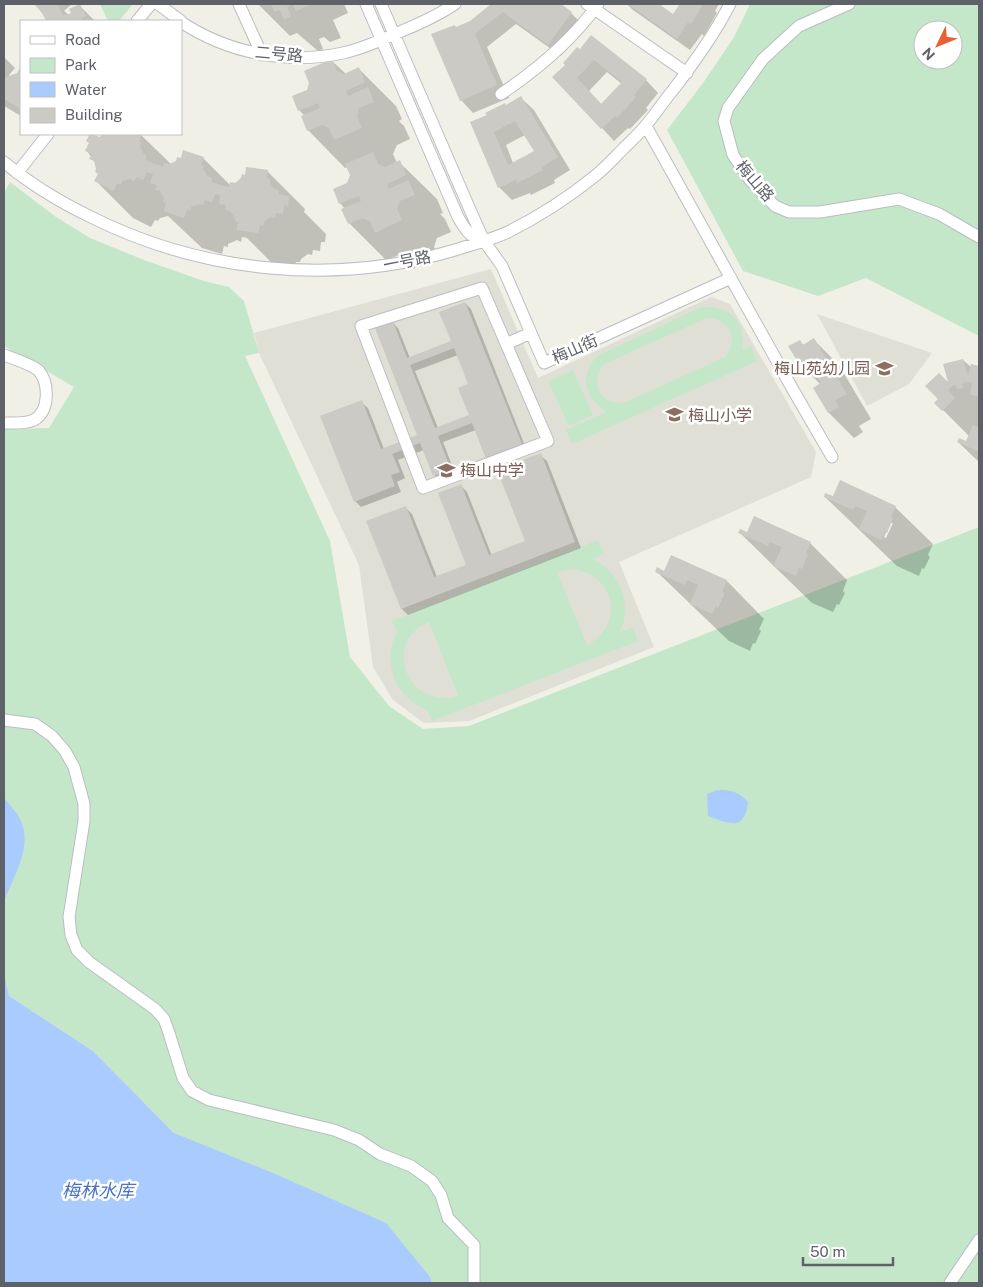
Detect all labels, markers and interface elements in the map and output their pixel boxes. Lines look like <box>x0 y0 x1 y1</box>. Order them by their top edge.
legend <box>20 20 182 135</box>
north arrow <box>913 20 963 70</box>
text: Road <box>65 31 101 48</box>
street label: 二号路 <box>254 42 304 66</box>
text: N <box>919 44 938 63</box>
text: Park <box>65 56 97 73</box>
text: Water <box>65 81 107 98</box>
text: Building <box>65 106 123 123</box>
street label: 梅山路 <box>732 157 778 205</box>
street label: 一号路 <box>382 247 432 275</box>
street label: 梅山街 <box>549 331 601 367</box>
school or university icon: 梅山苑幼儿园 <box>874 358 894 378</box>
place label: 梅山苑幼儿园 <box>774 359 870 378</box>
school or university icon: 梅山小学 <box>664 405 684 425</box>
place label: 梅山小学 <box>688 406 752 425</box>
school or university icon: 梅山中学 <box>436 460 456 480</box>
place label: 梅山中学 <box>460 461 524 480</box>
water label: 梅林水库 <box>62 1180 137 1201</box>
scale bar <box>803 1234 893 1266</box>
text: 50 m <box>810 1243 845 1260</box>

